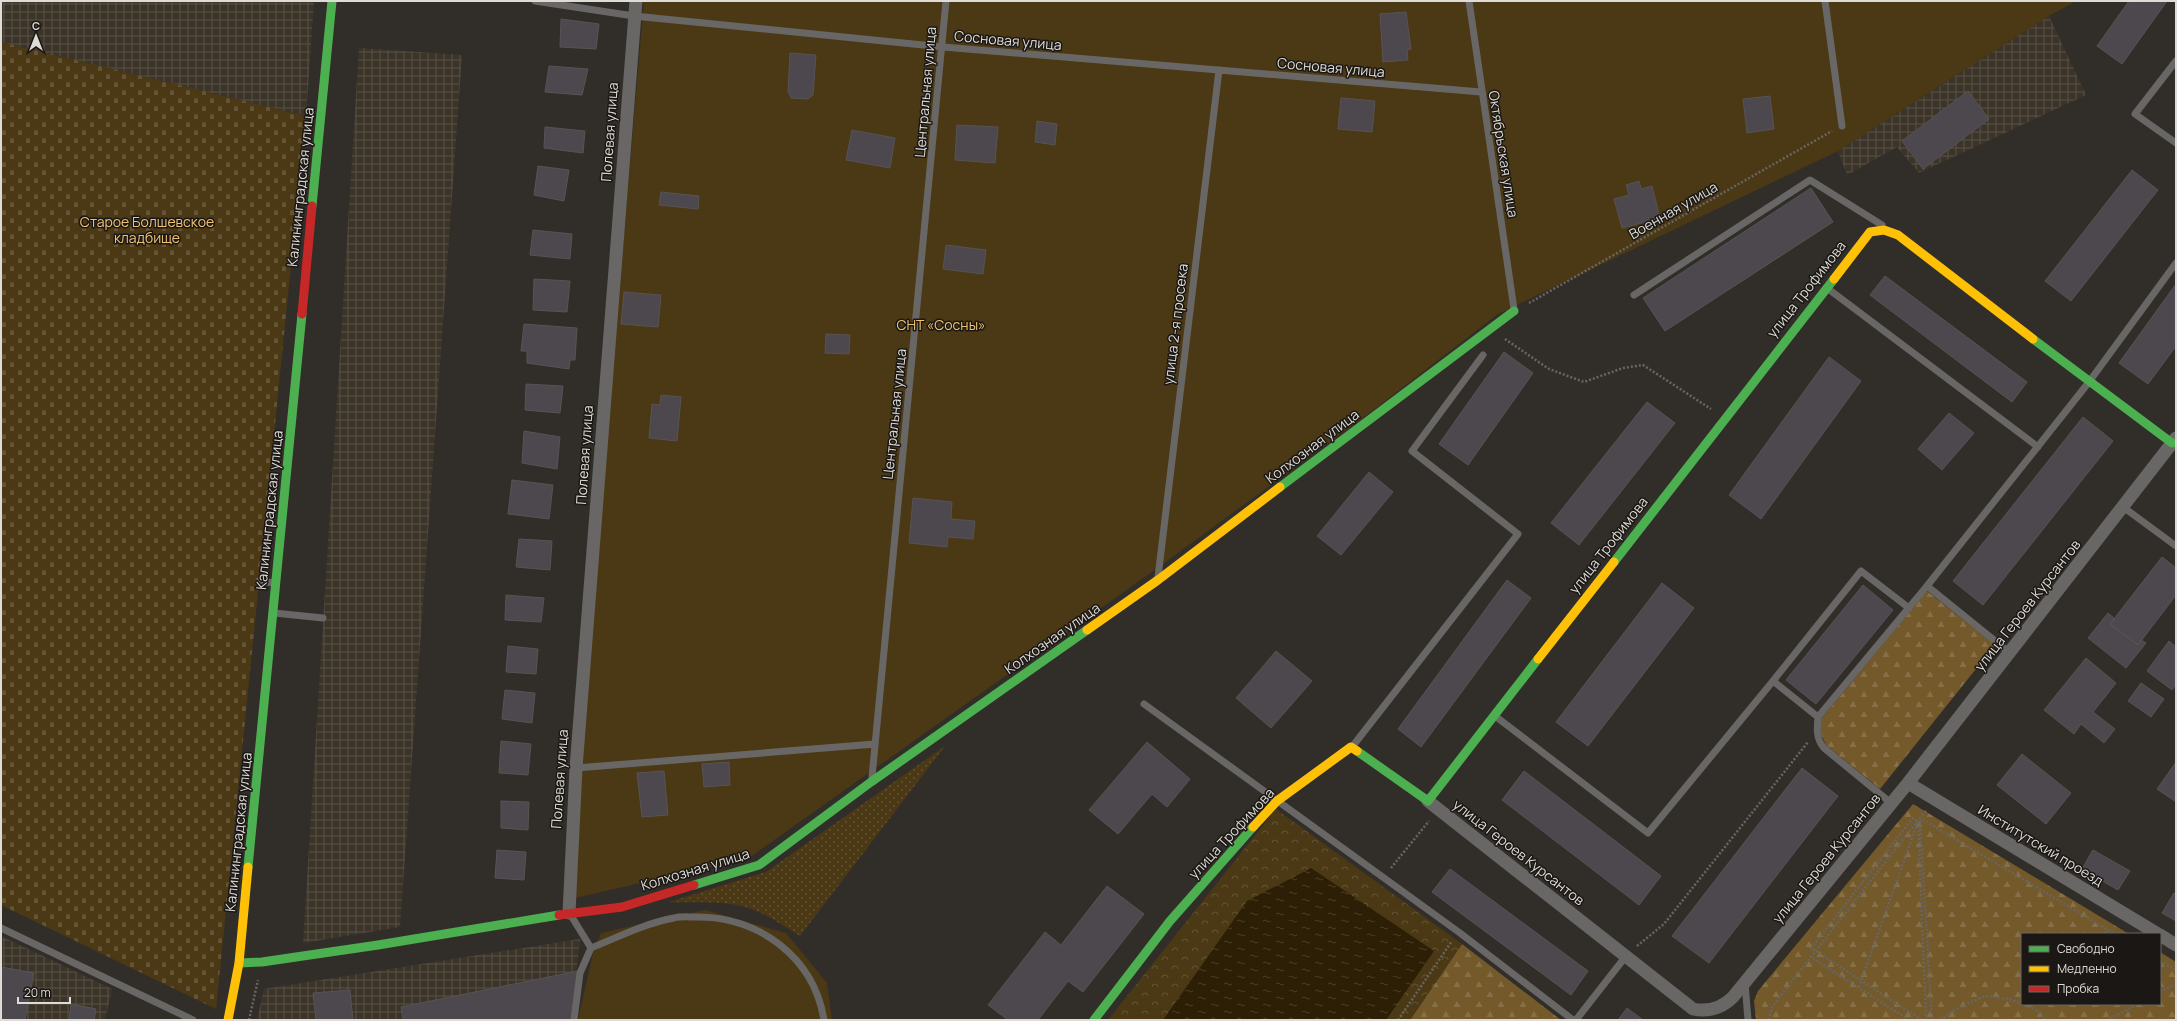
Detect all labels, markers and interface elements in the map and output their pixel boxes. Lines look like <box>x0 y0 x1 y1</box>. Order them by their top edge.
north arrow <box>16 16 56 56</box>
text: С <box>32 18 40 33</box>
street label: Центральная улица <box>910 26 940 158</box>
street label: Сосновая улица <box>953 26 1063 54</box>
street label: Сосновая улица <box>1276 53 1386 81</box>
street label: Полевая улица <box>596 82 622 182</box>
street label: Октябрьская улица <box>1485 89 1523 219</box>
street label: Калининградская улица <box>282 106 318 268</box>
street label: Военная улица <box>1625 177 1721 243</box>
park label: Старое Болшевское кладбище <box>80 212 214 247</box>
street label: улица Трофимова <box>1762 237 1850 341</box>
street label: улица 2-я просека <box>1158 262 1192 386</box>
park label: СНТ «Сосны» <box>896 315 986 334</box>
street label: Центральная улица <box>878 348 910 480</box>
street label: Полевая улица <box>571 405 597 505</box>
street label: Колхозная улица <box>1261 405 1363 487</box>
street label: Калининградская улица <box>251 429 287 591</box>
street label: улица Трофимова <box>1564 493 1652 597</box>
street label: улица Героев Курсантов <box>1970 535 2085 675</box>
street label: Колхозная улица <box>1000 598 1104 678</box>
street label: Полевая улица <box>546 729 572 829</box>
street label: Калининградская улица <box>220 751 256 913</box>
street label: улица Трофимова <box>1184 783 1278 883</box>
street label: улица Героев Курсантов <box>1768 789 1885 927</box>
street label: улица Героев Курсантов <box>1449 795 1589 910</box>
street label: Институтский проезд <box>1975 800 2107 890</box>
street label: Колхозная улица <box>638 843 752 895</box>
legend <box>2021 933 2161 1005</box>
text: Свободно <box>2057 940 2115 957</box>
text: Медленно <box>2057 960 2117 977</box>
scale bar <box>18 979 70 1005</box>
text: Пробка <box>2057 980 2099 997</box>
text: 20 m <box>24 984 51 1001</box>

